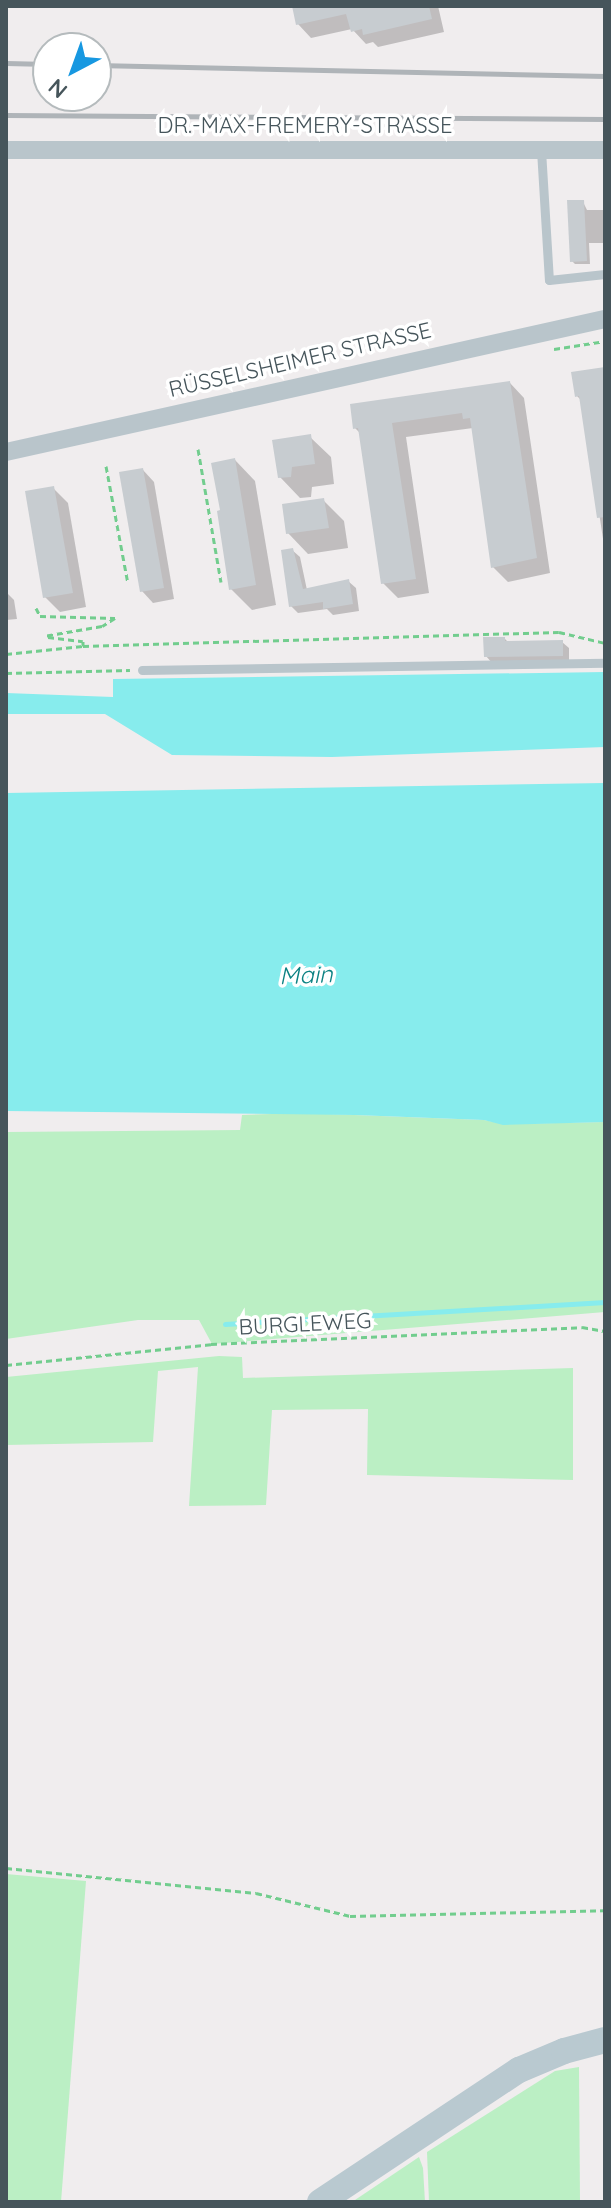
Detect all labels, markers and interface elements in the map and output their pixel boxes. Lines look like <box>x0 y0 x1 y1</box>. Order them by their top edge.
north arrow <box>32 32 112 112</box>
text: N <box>42 73 73 104</box>
street label: DR.-MAX-FREMERY-STRASSE <box>158 113 452 139</box>
street label: RÜSSELSHEIMER STRASSE <box>166 317 434 403</box>
water label: Main <box>279 960 333 990</box>
street label: BURGLEWEG <box>238 1307 372 1341</box>

